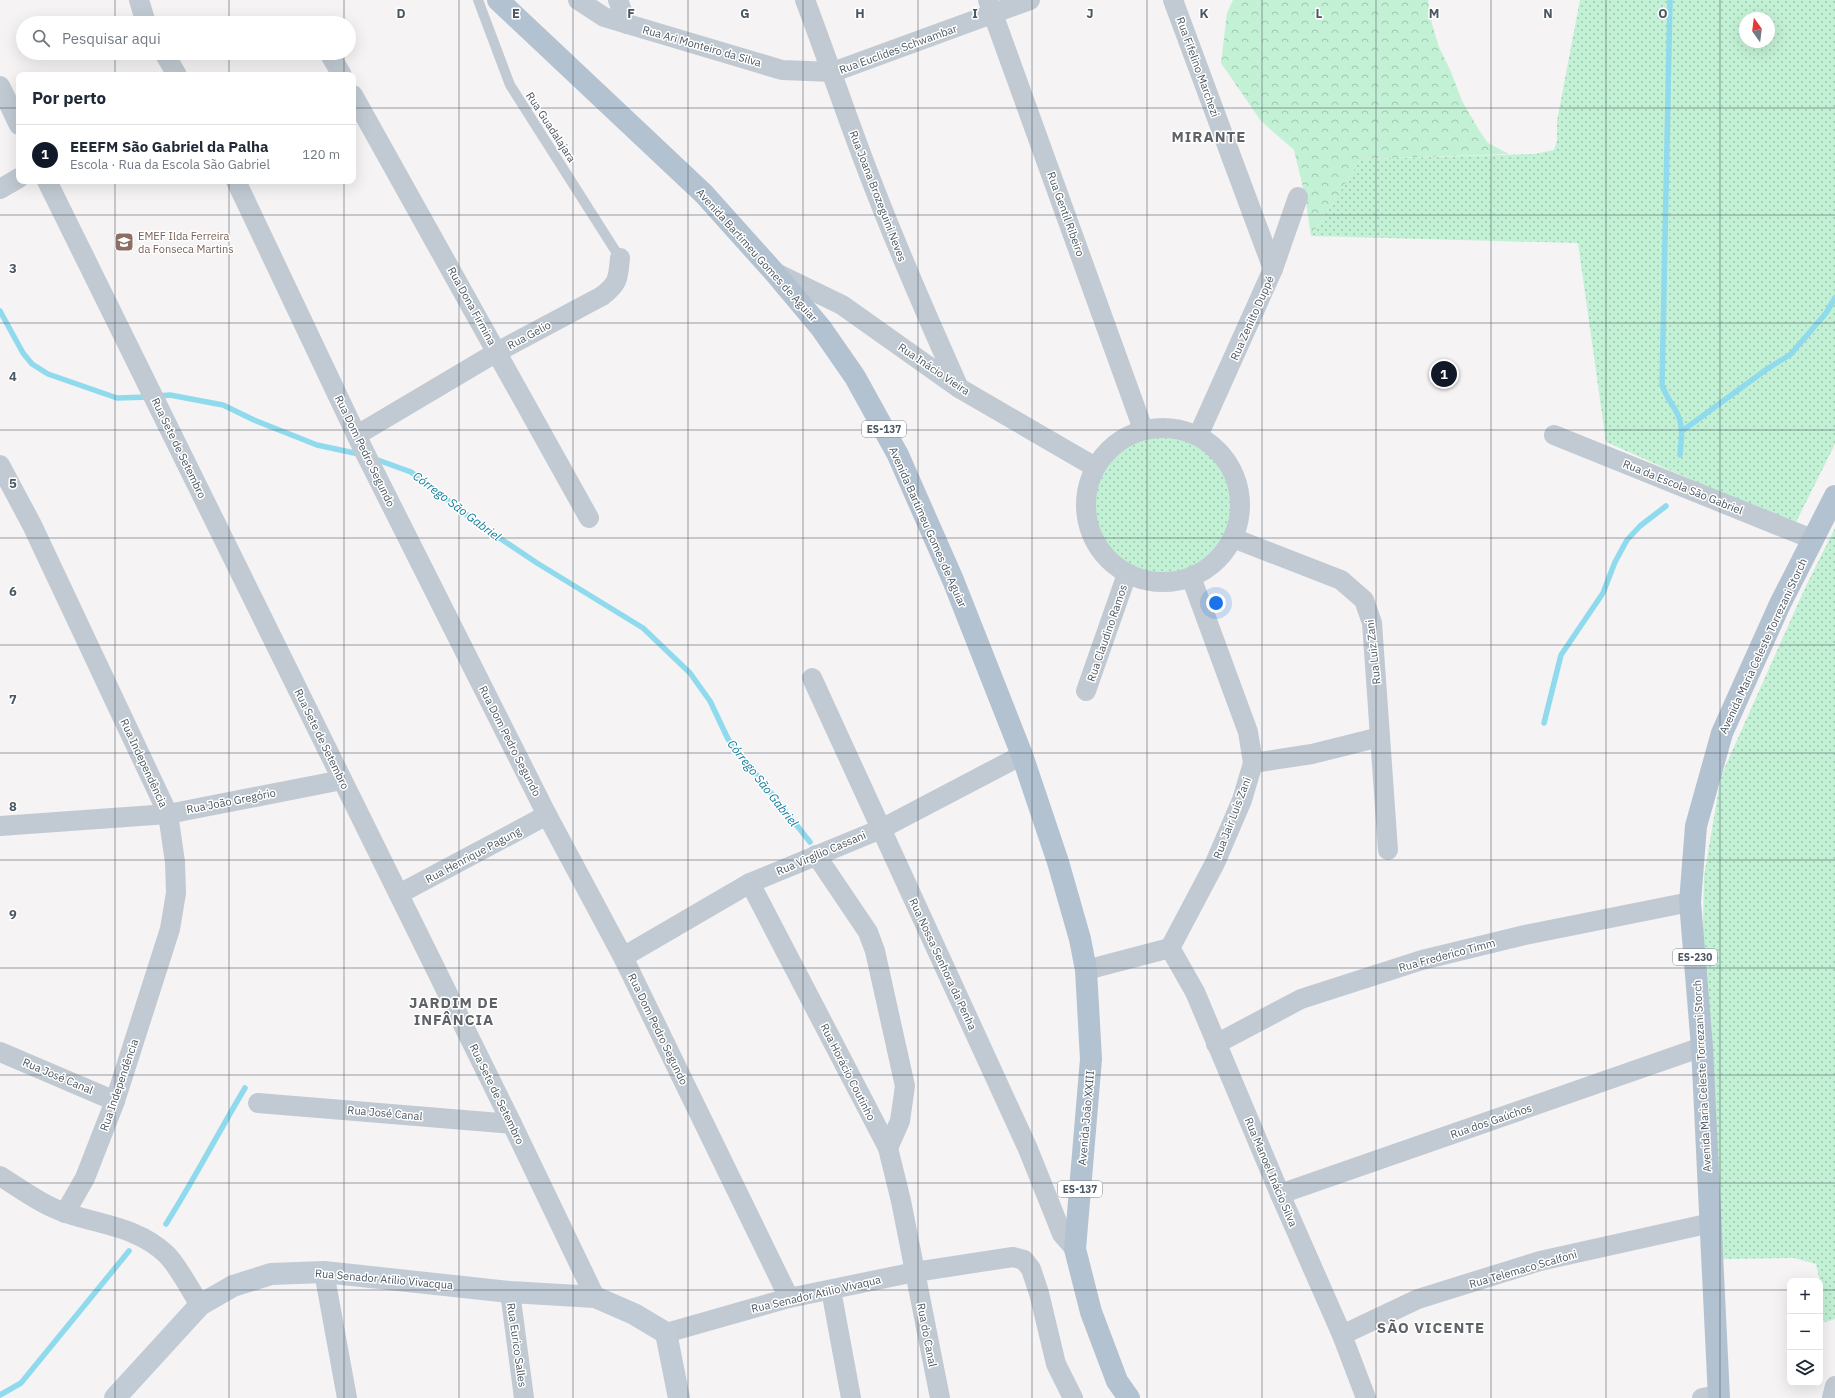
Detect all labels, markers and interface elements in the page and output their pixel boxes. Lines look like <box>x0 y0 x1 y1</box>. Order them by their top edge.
text: D <box>396 5 406 22</box>
text: E <box>512 5 520 22</box>
text: F <box>627 5 635 22</box>
text: G <box>740 5 750 22</box>
text: H <box>855 5 865 22</box>
text: I <box>972 5 978 22</box>
text: J <box>1086 5 1094 22</box>
text: K <box>1199 5 1209 22</box>
text: L <box>1316 5 1323 22</box>
text: M <box>1429 5 1439 22</box>
text: N <box>1543 5 1553 22</box>
text: O <box>1658 5 1668 22</box>
north arrow <box>1739 12 1775 48</box>
street label: Rua Fifelino Marchezi <box>1173 15 1223 119</box>
search box <box>16 16 356 60</box>
street label: Rua Euclides Schwambar <box>837 21 959 77</box>
street label: Rua Ari Monteiro da Silva <box>641 22 763 70</box>
icon: search <box>30 27 52 49</box>
text: Pesquisar aqui <box>62 29 161 48</box>
text: Por perto <box>32 87 106 109</box>
street label: Rua Guadalajara <box>523 89 579 165</box>
district label: MIRANTE <box>1172 127 1246 146</box>
street label: Rua Joana Brozeguini Neves <box>847 128 909 264</box>
text: EEEFM São Gabriel da Palha <box>70 137 268 156</box>
text: 1 <box>41 146 49 163</box>
text: 120 m <box>302 146 340 163</box>
text: Escola · Rua da Escola São Gabriel <box>70 156 270 173</box>
street label: Rua Gentil Ribeiro <box>1044 170 1088 258</box>
street label: Avenida Bartimeu Gomes de Aguiar <box>693 186 821 324</box>
place label: EMEF Ilda Ferreira da Fonseca Martins <box>138 229 234 256</box>
school or university icon: EMEF Ilda Ferreira da Fonseca Martins <box>113 231 135 253</box>
text: 3 <box>9 260 17 277</box>
street label: Rua Dona Firmina <box>445 264 499 348</box>
street label: Rua Zenilto Duppé <box>1227 274 1277 362</box>
street label: Rua Gelio <box>505 318 553 352</box>
street label: Rua Inácio Vieira <box>895 340 973 398</box>
pin: 1 <box>1431 359 1457 389</box>
text: 4 <box>9 368 17 385</box>
street label: Rua Dom Pedro Segundo <box>332 393 398 509</box>
street label: Rua Sete de Setembro <box>149 395 209 501</box>
road number: ES-137 <box>862 421 906 437</box>
street label: Avenida Bartimeu Gomes de Aguiar <box>886 444 970 610</box>
street label: Rua da Escola São Gabriel <box>1621 456 1745 518</box>
water label: Córrego São Gabriel <box>410 468 505 544</box>
text: 5 <box>9 475 17 492</box>
street label: Avenida Maria Celeste Torrezani Storch <box>1716 556 1810 736</box>
text: 6 <box>9 583 17 600</box>
street label: Rua Claudino Ramos <box>1084 583 1130 683</box>
your location <box>1206 593 1226 613</box>
street label: Rua Luiz Zani <box>1363 619 1383 685</box>
street label: Rua Dom Pedro Segundo <box>476 683 544 799</box>
street label: Rua Sete de Setembro <box>292 686 352 792</box>
text: 7 <box>9 691 17 708</box>
street label: Rua Independência <box>117 716 171 810</box>
water label: Córrego São Gabriel <box>724 737 802 830</box>
street label: Rua Jair Luís Zani <box>1210 775 1254 861</box>
street label: Rua João Gregório <box>185 785 277 817</box>
text: 8 <box>9 798 17 815</box>
street label: Rua Henrique Pagung <box>423 824 523 886</box>
street label: Rua Virgílio Cassani <box>774 828 868 878</box>
street label: Rua Nossa Senhora da Penha <box>906 896 980 1032</box>
text: 9 <box>9 906 17 923</box>
street label: Rua Frederico Timm <box>1397 935 1497 975</box>
road number: ES-230 <box>1673 949 1717 965</box>
street label: Rua Dom Pedro Segundo <box>625 971 691 1087</box>
street label: Avenida Maria Celeste Torrezani Storch <box>1690 980 1714 1172</box>
district label: JARDIM DE INFÂNCIA <box>409 993 499 1029</box>
street label: Rua Horácio Coutinho <box>817 1021 879 1123</box>
street label: Rua Independência <box>97 1037 141 1133</box>
street label: Rua Sete de Setembro <box>467 1041 527 1147</box>
street label: Rua José Canal <box>21 1055 95 1097</box>
street label: Avenida João XXIII <box>1075 1070 1097 1166</box>
street label: Rua dos Gaúchos <box>1448 1100 1534 1142</box>
street label: Rua José Canal <box>347 1103 423 1123</box>
street label: Rua Manoel Inácio Silva <box>1242 1115 1300 1229</box>
road number: ES-137 <box>1058 1181 1102 1197</box>
street label: Rua Telemaco Scalfoni <box>1467 1247 1579 1291</box>
street label: Rua Senador Atilio Vivacqua <box>315 1266 454 1292</box>
street label: Rua Senador Atilio Vivaqua <box>750 1272 882 1316</box>
map controls <box>1787 1278 1823 1386</box>
button: + <box>1787 1278 1823 1314</box>
street label: Rua Eurico Salles <box>504 1302 530 1388</box>
street label: Rua do Canal <box>914 1302 940 1368</box>
button: − <box>1787 1314 1823 1350</box>
district label: SÃO VICENTE <box>1377 1318 1485 1337</box>
button: layers <box>1787 1350 1823 1386</box>

